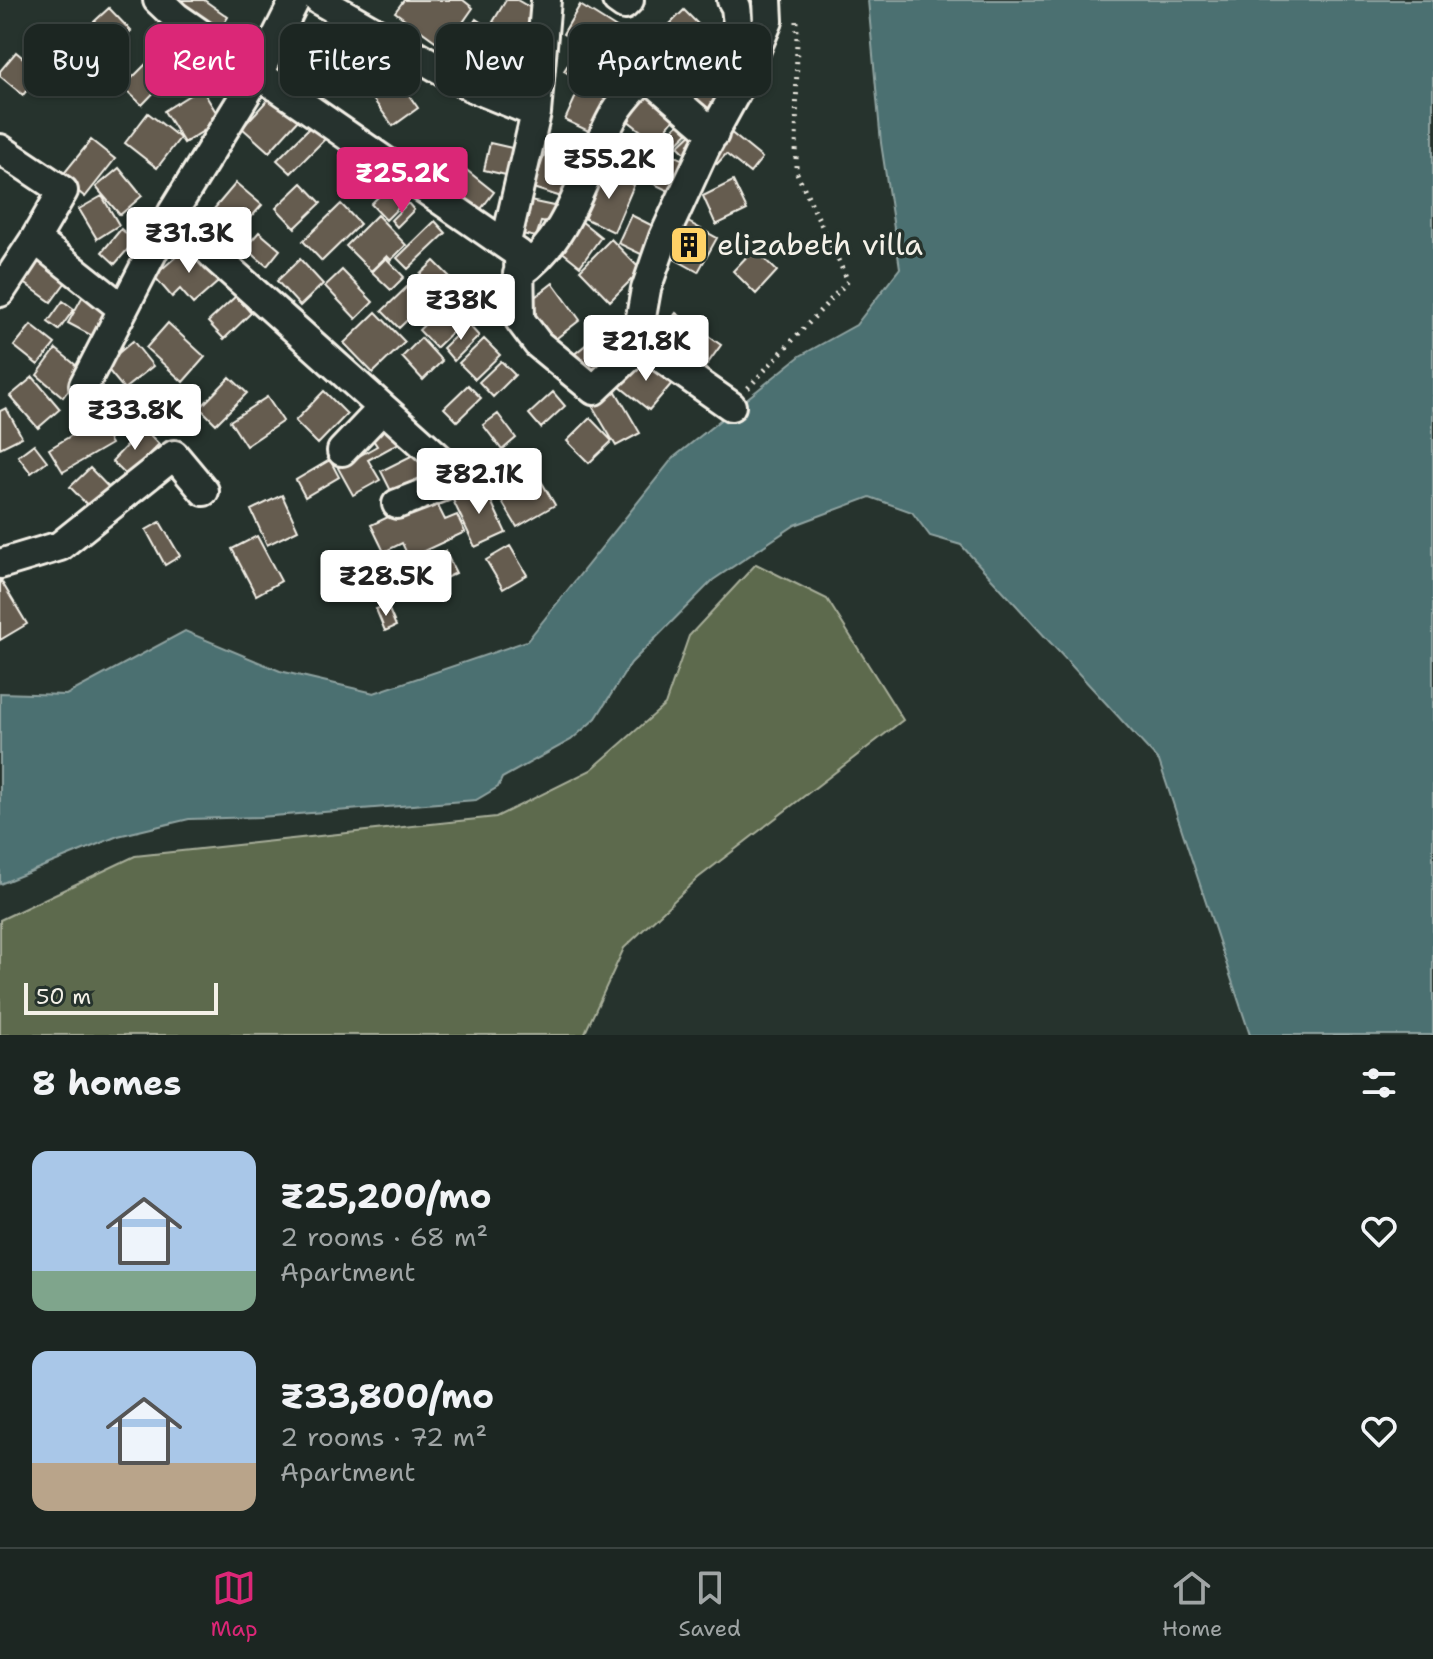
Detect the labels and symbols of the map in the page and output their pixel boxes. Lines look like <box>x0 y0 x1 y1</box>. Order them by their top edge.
pin: ₹55.2K <box>544 133 674 201</box>
pin: ₹25.2K <box>337 147 467 215</box>
pin: ₹31.3K <box>124 207 254 275</box>
building icon: elizabeth villa <box>668 224 710 266</box>
place label: elizabeth villa <box>717 224 923 265</box>
pin: ₹38K <box>414 274 508 342</box>
pin: ₹21.8K <box>581 315 711 383</box>
pin: ₹33.8K <box>70 384 200 452</box>
pin: ₹82.1K <box>414 448 544 516</box>
pin: ₹28.5K <box>321 550 451 618</box>
scale bar <box>24 979 218 1015</box>

